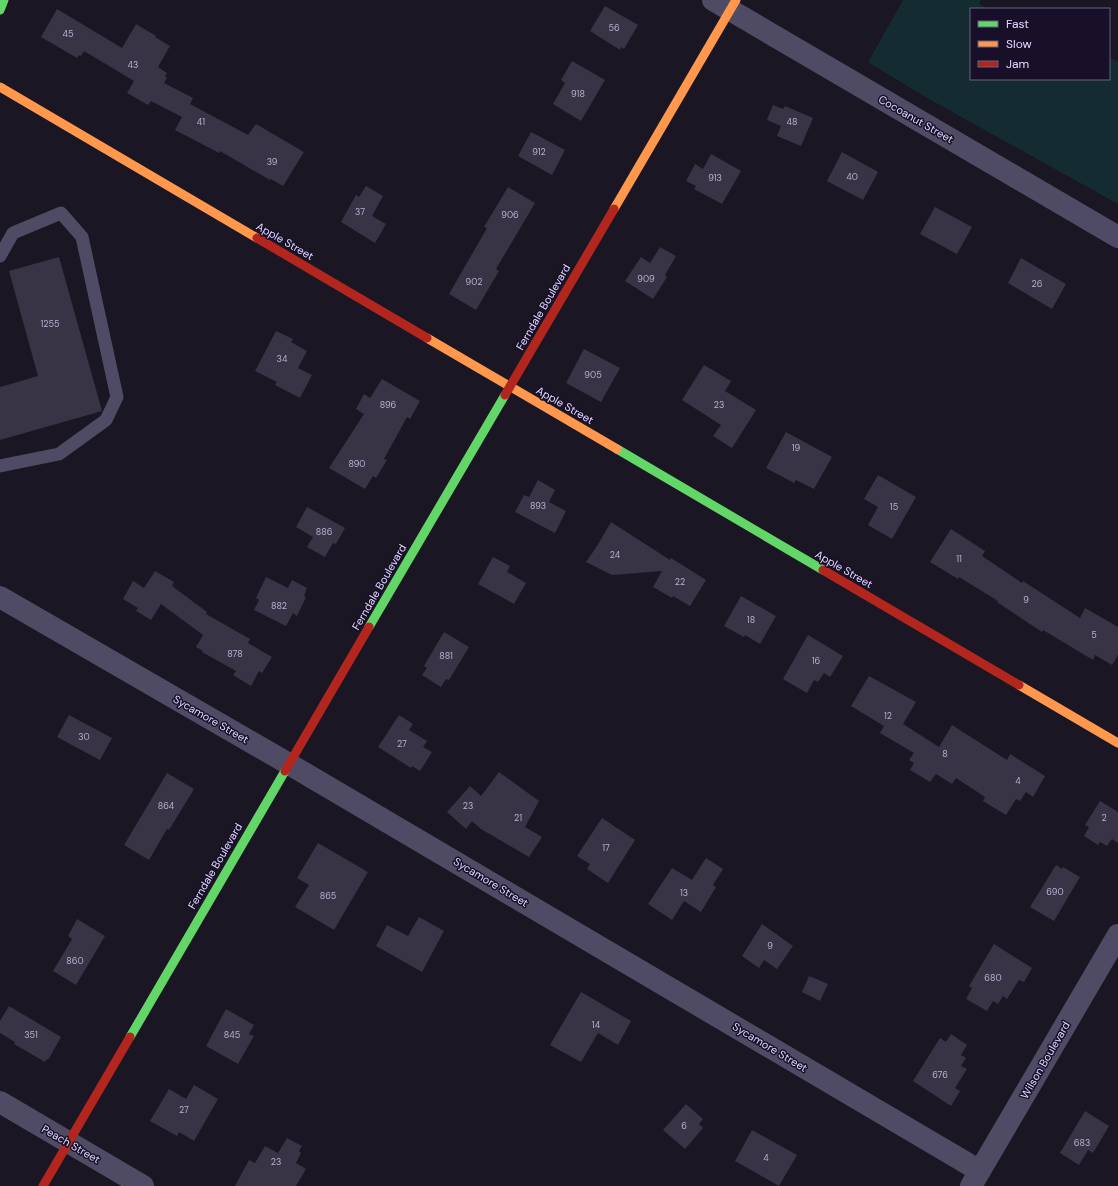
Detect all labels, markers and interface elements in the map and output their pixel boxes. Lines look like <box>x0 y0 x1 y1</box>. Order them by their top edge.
legend <box>970 8 1110 80</box>
text: Fast <box>1006 16 1029 32</box>
house number: 56 <box>608 22 620 34</box>
house number: 45 <box>63 28 73 40</box>
text: Slow <box>1006 36 1032 52</box>
text: Jam <box>1006 56 1029 72</box>
house number: 43 <box>128 59 138 71</box>
house number: 918 <box>571 88 585 100</box>
street label: Cocoanut Street <box>876 92 956 146</box>
house number: 41 <box>197 116 205 128</box>
house number: 48 <box>787 116 797 128</box>
house number: 912 <box>532 146 546 158</box>
house number: 39 <box>267 156 278 168</box>
house number: 40 <box>846 171 858 183</box>
house number: 913 <box>708 172 722 184</box>
house number: 37 <box>355 206 365 218</box>
house number: 906 <box>501 209 519 221</box>
street label: Apple Street <box>254 219 316 263</box>
street label: Ferndale Boulevard <box>513 261 573 353</box>
house number: 909 <box>637 273 655 285</box>
house number: 902 <box>466 276 482 288</box>
house number: 26 <box>1032 278 1043 290</box>
house number: 1255 <box>41 318 59 330</box>
house number: 34 <box>277 353 288 365</box>
house number: 905 <box>584 369 602 381</box>
street label: Apple Street <box>534 383 596 427</box>
house number: 896 <box>380 399 397 411</box>
house number: 23 <box>714 399 724 411</box>
house number: 19 <box>792 442 801 454</box>
house number: 890 <box>348 458 366 470</box>
house number: 893 <box>530 500 546 512</box>
house number: 15 <box>890 501 898 513</box>
house number: 886 <box>316 526 333 538</box>
street label: Ferndale Boulevard <box>349 541 409 633</box>
street label: Apple Street <box>813 547 875 591</box>
house number: 24 <box>610 549 621 561</box>
house number: 11 <box>956 553 962 565</box>
house number: 22 <box>675 576 685 588</box>
house number: 9 <box>1023 594 1029 606</box>
house number: 882 <box>271 600 287 612</box>
house number: 18 <box>747 614 755 626</box>
house number: 5 <box>1091 629 1097 641</box>
house number: 878 <box>227 648 243 660</box>
house number: 881 <box>439 650 453 662</box>
house number: 16 <box>812 655 821 667</box>
street label: Sycamore Street <box>171 692 251 746</box>
house number: 12 <box>884 710 892 722</box>
house number: 30 <box>78 731 90 743</box>
house number: 27 <box>397 738 407 750</box>
house number: 8 <box>942 748 948 760</box>
house number: 4 <box>1015 775 1021 787</box>
house number: 864 <box>158 800 175 812</box>
house number: 23 <box>463 800 473 812</box>
house number: 21 <box>514 812 522 824</box>
house number: 2 <box>1101 812 1107 824</box>
street label: Ferndale Boulevard <box>185 820 245 912</box>
house number: 17 <box>602 842 610 854</box>
street label: Sycamore Street <box>451 854 531 910</box>
house number: 690 <box>1046 886 1064 898</box>
house number: 13 <box>680 887 688 899</box>
house number: 865 <box>320 890 336 902</box>
house number: 9 <box>767 940 773 952</box>
house number: 860 <box>66 955 84 967</box>
house number: 680 <box>984 972 1002 984</box>
house number: 14 <box>592 1019 601 1031</box>
street label: Sycamore Street <box>730 1019 810 1075</box>
street label: Wilson Boulevard <box>1017 1019 1073 1101</box>
house number: 351 <box>24 1029 38 1041</box>
house number: 845 <box>224 1029 240 1041</box>
house number: 676 <box>932 1069 948 1081</box>
house number: 27 <box>179 1104 189 1116</box>
house number: 6 <box>681 1120 687 1132</box>
street label: Peach Street <box>39 1122 103 1166</box>
house number: 683 <box>1074 1137 1090 1149</box>
house number: 4 <box>763 1152 769 1164</box>
house number: 23 <box>271 1156 281 1168</box>

